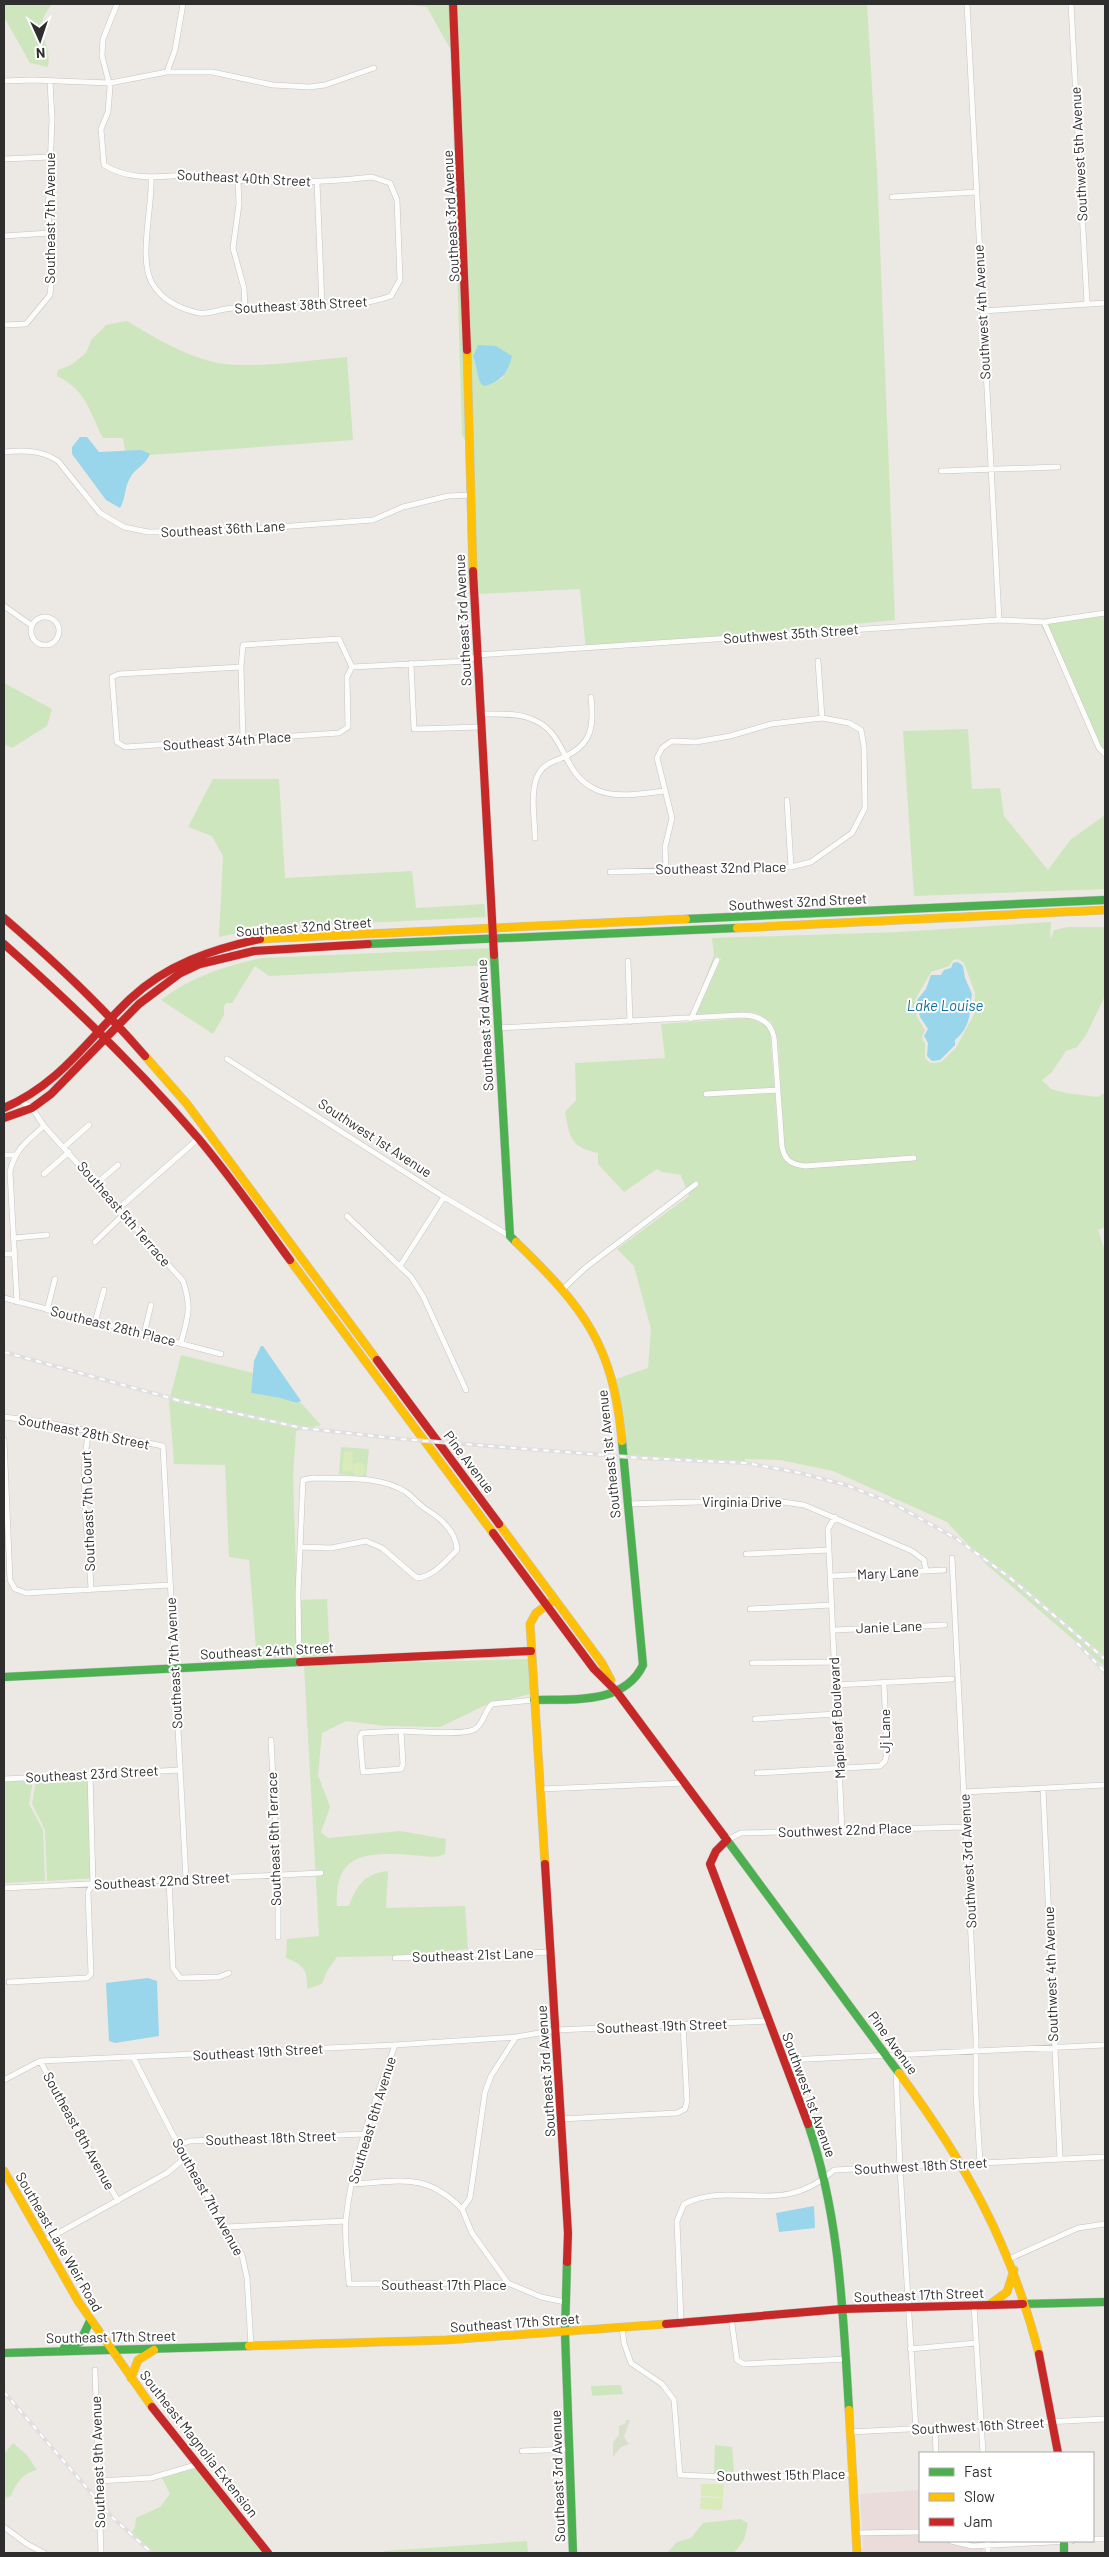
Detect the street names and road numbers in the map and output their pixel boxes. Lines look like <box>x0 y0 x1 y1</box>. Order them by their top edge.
street label: Southwest 5th Avenue <box>1066 86 1091 222</box>
street label: Southeast 3rd Avenue <box>439 150 462 282</box>
street label: Southeast 7th Avenue <box>41 152 58 284</box>
street label: Southeast 40th Street <box>177 165 312 190</box>
street label: Southwest 4th Avenue <box>969 244 994 380</box>
street label: Southeast 38th Street <box>234 293 368 316</box>
street label: Southeast 36th Lane <box>160 517 286 540</box>
street label: Southeast 3rd Avenue <box>451 554 474 686</box>
street label: Southwest 35th Street <box>723 620 859 647</box>
street label: Southeast 34th Place <box>162 728 292 753</box>
street label: Southeast 32nd Place <box>655 858 787 877</box>
street label: Southwest 32nd Street <box>728 889 868 914</box>
street label: Southeast 32nd Street <box>236 913 372 940</box>
street label: Southeast 3rd Avenue <box>473 959 496 1091</box>
street label: Southwest 1st Avenue <box>315 1095 435 1181</box>
street label: Southeast 5th Terrace <box>74 1157 175 1270</box>
street label: Southeast 28th Place <box>49 1302 178 1349</box>
street label: Southeast 1st Avenue <box>593 1389 624 1519</box>
street label: Southeast 28th Street <box>17 1410 151 1453</box>
street label: Pine Avenue <box>440 1427 498 1496</box>
street label: Southeast 7th Court <box>77 1450 98 1572</box>
street label: Virginia Drive <box>702 1493 782 1510</box>
street label: Mary Lane <box>857 1562 919 1583</box>
street label: Southeast 7th Avenue <box>162 1597 185 1729</box>
street label: Janie Lane <box>855 1617 923 1636</box>
street label: Southeast 24th Street <box>200 1639 334 1662</box>
street label: Mapleleaf Boulevard <box>825 1657 848 1779</box>
street label: Jj Lane <box>876 1709 893 1753</box>
street label: Southeast 23rd Street <box>25 1762 159 1785</box>
street label: Southeast 6th Terrace <box>263 1772 284 1906</box>
street label: Southwest 3rd Avenue <box>955 1793 980 1929</box>
street label: Southwest 22nd Place <box>778 1819 912 1840</box>
street label: Southeast 22nd Street <box>94 1868 230 1893</box>
street label: Southwest 4th Avenue <box>1040 1906 1061 2042</box>
street label: Southeast 21st Lane <box>412 1944 534 1965</box>
street label: Southeast 3rd Avenue <box>532 2005 559 2138</box>
street label: Pine Avenue <box>865 2008 922 2078</box>
street label: Southeast 19th Street <box>596 2015 728 2036</box>
street label: Southwest 1st Avenue <box>779 2030 840 2160</box>
street label: Southeast 19th Street <box>192 2040 324 2063</box>
street label: Southeast 6th Avenue <box>344 2054 399 2186</box>
street label: Southeast 8th Avenue <box>40 2069 119 2193</box>
street label: Southeast 18th Street <box>205 2127 337 2148</box>
street label: Southeast 7th Avenue <box>169 2135 248 2258</box>
street label: Southwest 18th Street <box>854 2154 988 2177</box>
street label: Southeast Lake Weir Road <box>12 2169 106 2315</box>
street label: Southeast 17th Place <box>381 2276 507 2293</box>
street label: Southeast 17th Street <box>854 2284 984 2305</box>
street label: Southeast 17th Street <box>449 2309 581 2336</box>
street label: Southeast 17th Street <box>46 2327 176 2346</box>
street label: Southeast Magnolia Extension <box>137 2367 262 2521</box>
street label: Southeast 9th Avenue <box>87 2396 108 2528</box>
street label: Southeast 3rd Avenue <box>547 2410 568 2542</box>
street label: Southwest 16th Street <box>911 2414 1045 2437</box>
street label: Southwest 15th Place <box>717 2465 845 2484</box>

